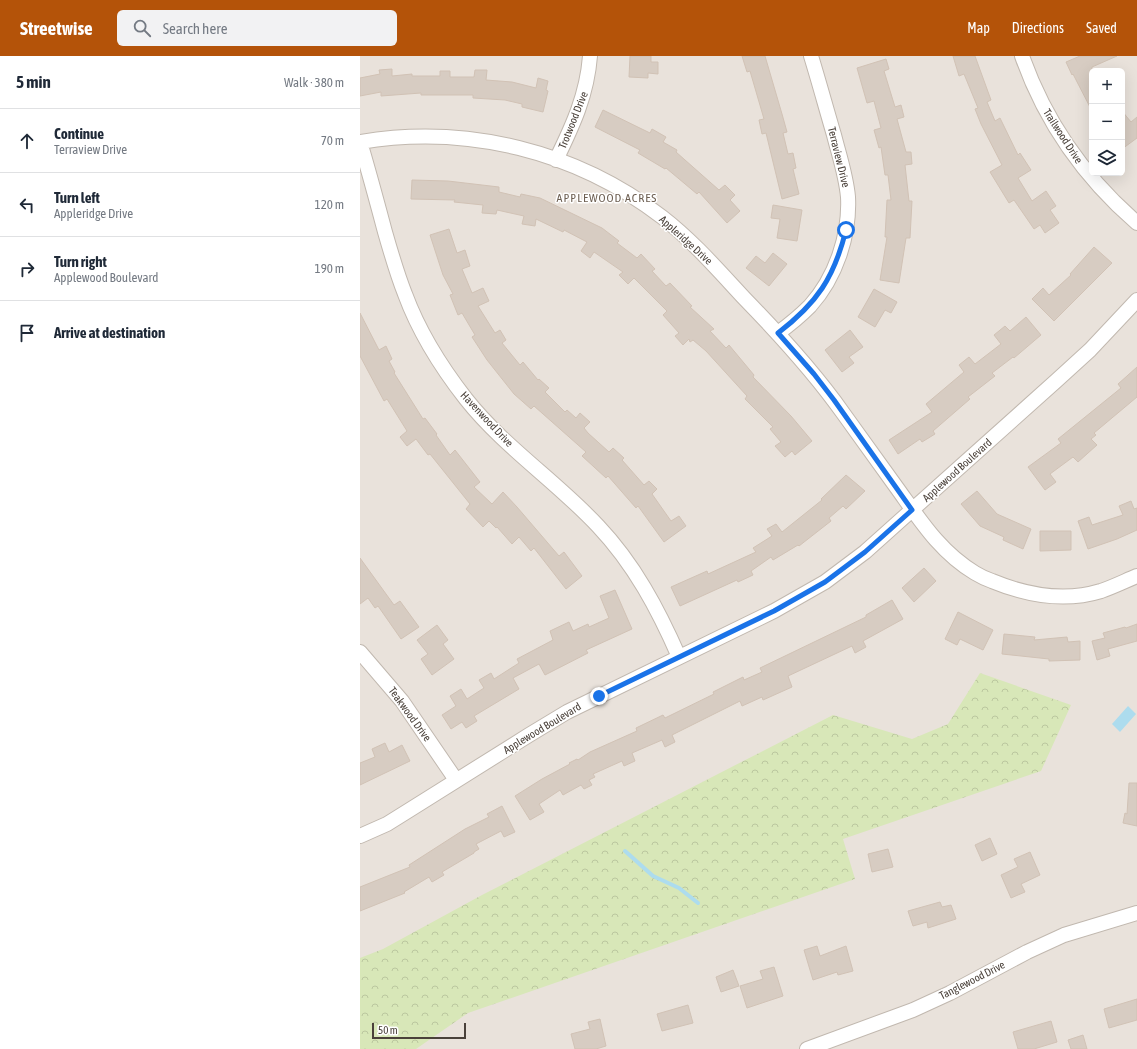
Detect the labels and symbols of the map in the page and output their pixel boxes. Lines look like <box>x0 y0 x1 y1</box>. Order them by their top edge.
street label: Trotwood Drive <box>556 90 590 150</box>
street label: Trailwood Drive <box>1041 107 1085 165</box>
street label: Terraview Drive <box>826 126 852 188</box>
district label: APPLEWOOD ACRES <box>557 191 657 205</box>
street label: Appleridge Drive <box>657 213 715 267</box>
route start <box>837 221 855 239</box>
street label: Havenwood Drive <box>458 389 516 449</box>
street label: Applewood Boulevard <box>920 436 994 504</box>
street label: Teakwood Drive <box>386 685 434 743</box>
route end <box>590 687 608 705</box>
street label: Applewood Boulevard <box>501 700 583 756</box>
street label: Tanglewood Drive <box>937 958 1007 1002</box>
scale bar <box>372 1021 466 1040</box>

